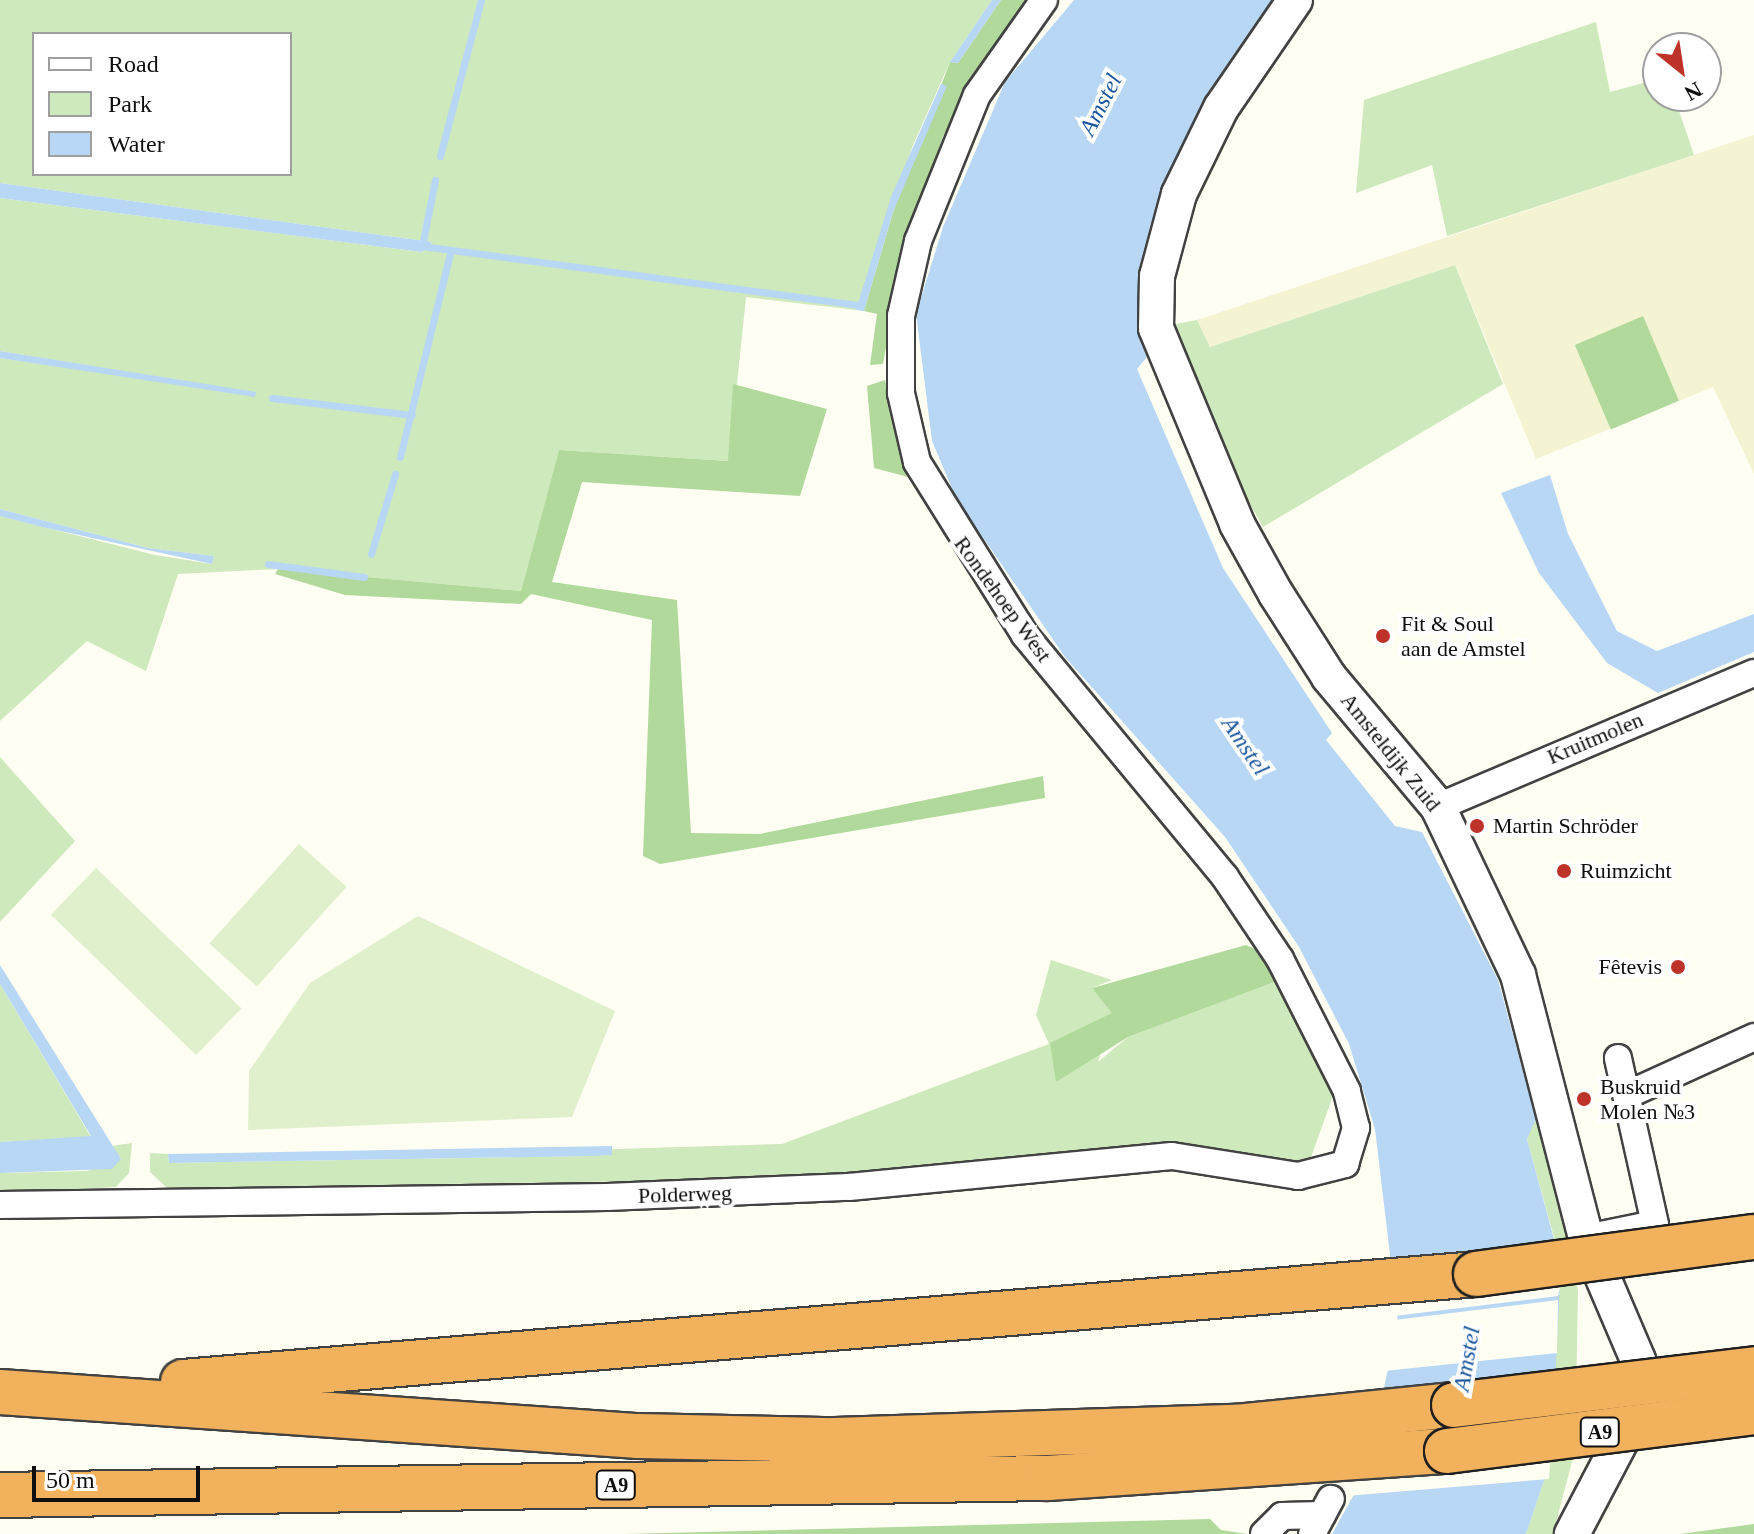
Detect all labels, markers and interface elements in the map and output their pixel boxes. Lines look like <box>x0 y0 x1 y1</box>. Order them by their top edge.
legend <box>32 32 292 176</box>
north arrow <box>1642 32 1722 112</box>
text: Road <box>108 51 159 77</box>
water label: Amstel <box>1073 69 1129 141</box>
text: N <box>1680 77 1706 106</box>
text: Park <box>108 91 152 117</box>
text: Water <box>108 131 165 157</box>
street label: Rondehoep West <box>948 531 1058 667</box>
place label: Fit & Soul aan de Amstel <box>1401 610 1527 662</box>
marker: Fit & Soul aan de Amstel <box>1372 625 1394 647</box>
street label: Amsteldijk Zuid <box>1335 687 1447 817</box>
street label: Kruitmolen <box>1543 706 1647 770</box>
water label: Amstel <box>1215 711 1275 781</box>
place label: Martin Schröder <box>1493 813 1638 839</box>
marker: Martin Schröder <box>1468 817 1486 835</box>
place label: Ruimzicht <box>1580 858 1672 884</box>
marker: Ruimzicht <box>1555 862 1573 880</box>
place label: Fêtevis <box>1598 954 1662 980</box>
marker: Fêtevis <box>1669 958 1687 976</box>
place label: Buskruid Molen №3 <box>1600 1073 1695 1124</box>
marker: Buskruid Molen №3 <box>1575 1090 1593 1108</box>
street label: Polderweg <box>638 1179 732 1209</box>
water label: Amstel <box>1447 1324 1487 1394</box>
road number: A9 <box>1578 1416 1622 1448</box>
scale bar <box>36 1450 204 1500</box>
text: 50 m <box>46 1467 95 1493</box>
road number: A9 <box>594 1469 638 1501</box>

